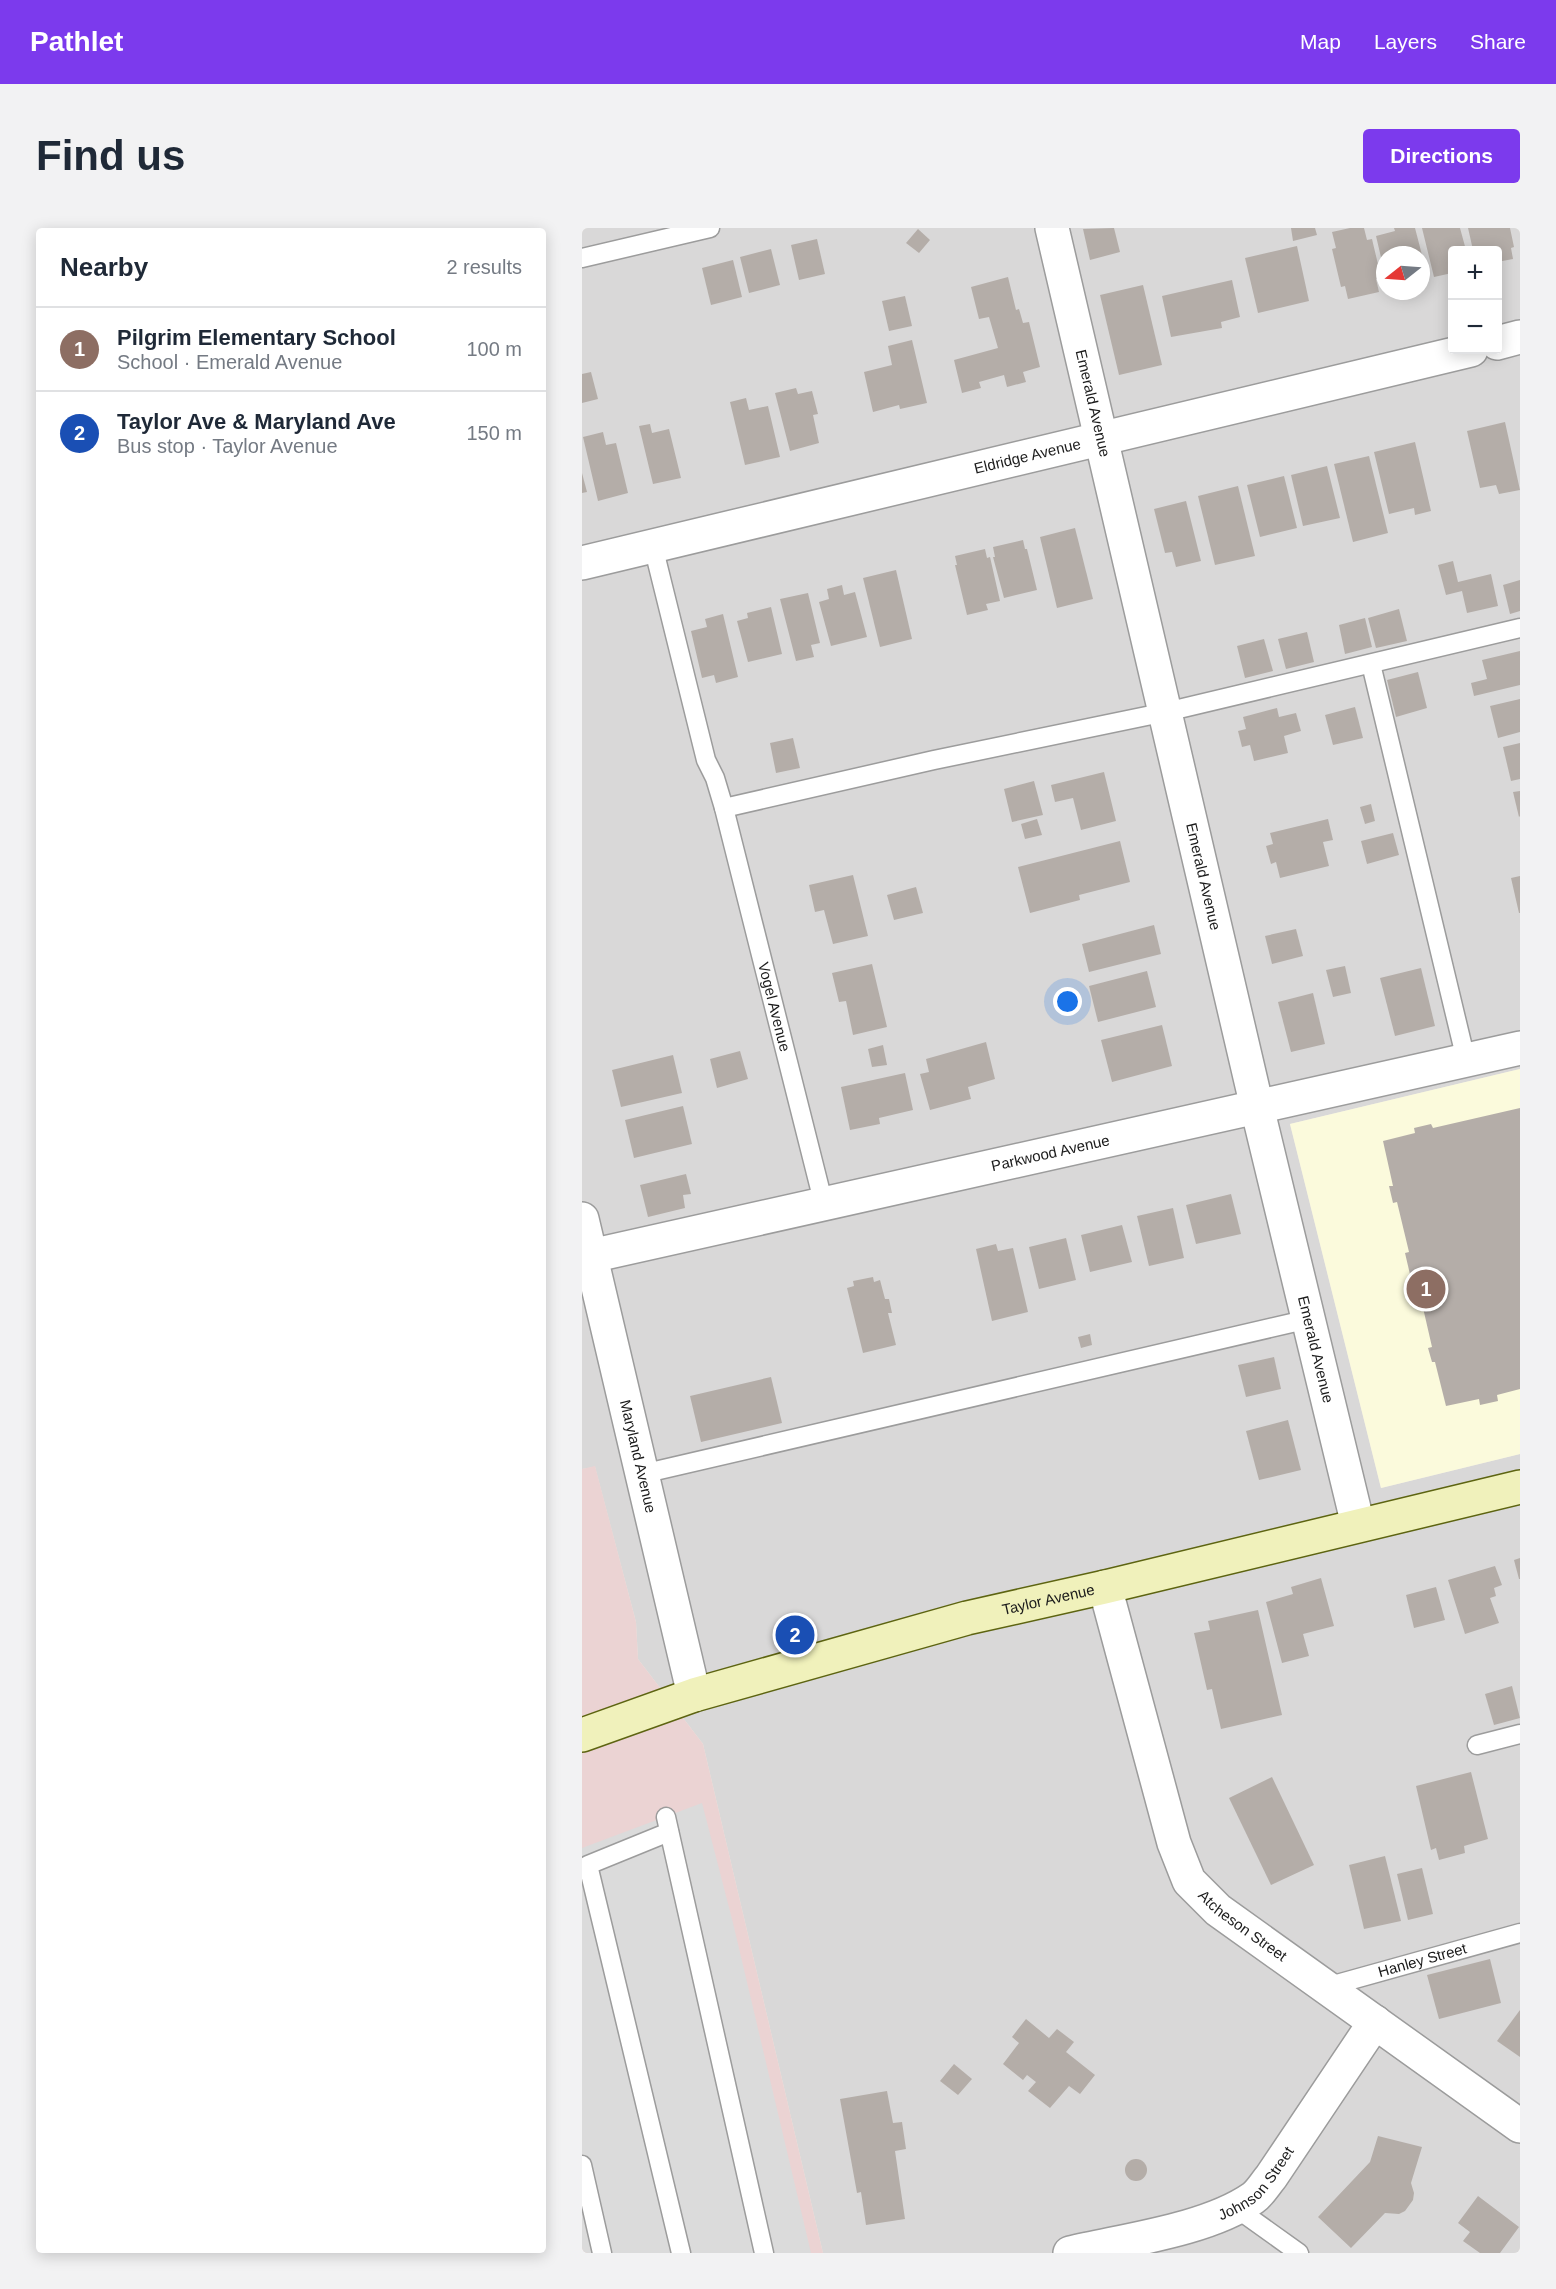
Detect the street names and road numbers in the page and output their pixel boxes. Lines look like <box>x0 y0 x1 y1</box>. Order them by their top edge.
street label: Emerald Avenue <box>1073 348 1114 459</box>
street label: Eldridge Avenue <box>972 435 1082 477</box>
street label: Emerald Avenue <box>1183 821 1225 932</box>
street label: Vogel Avenue <box>755 960 794 1053</box>
street label: Parkwood Avenue <box>990 1131 1111 1174</box>
street label: Emerald Avenue <box>1295 1294 1337 1405</box>
street label: Maryland Avenue <box>617 1398 660 1515</box>
street label: Taylor Avenue <box>1001 1581 1096 1618</box>
street label: Atcheson Street <box>1195 1886 1291 1965</box>
street label: Hanley Street <box>1376 1939 1469 1980</box>
street label: Johnson Street <box>1215 2143 1297 2223</box>

